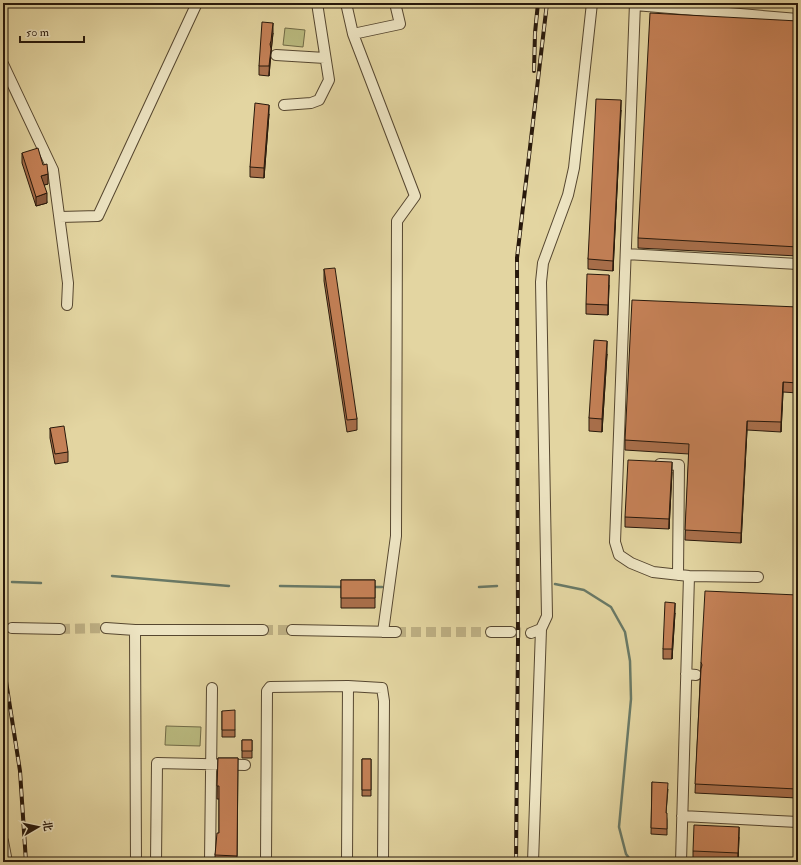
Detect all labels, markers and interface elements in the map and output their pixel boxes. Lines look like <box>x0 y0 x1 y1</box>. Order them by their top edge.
scale bar <box>20 18 84 44</box>
text: 50 m <box>26 25 50 40</box>
north arrow <box>18 807 58 847</box>
text: 北 <box>40 819 55 832</box>

